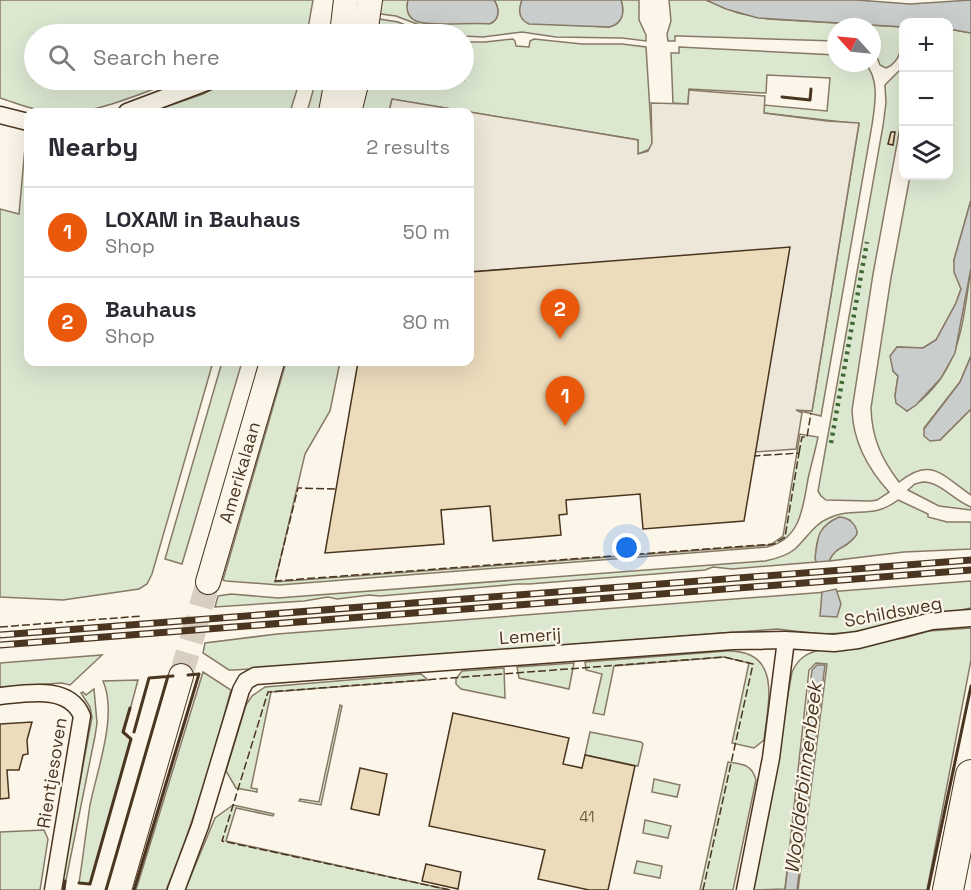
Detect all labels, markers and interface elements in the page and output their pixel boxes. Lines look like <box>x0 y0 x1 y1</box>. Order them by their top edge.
north arrow <box>827 18 881 72</box>
map controls <box>899 18 953 180</box>
button: + <box>899 18 953 72</box>
search box <box>24 24 474 90</box>
icon: search <box>45 41 78 74</box>
text: Search here <box>93 43 220 71</box>
button: − <box>899 72 953 126</box>
button: layers <box>899 126 953 180</box>
text: Nearby <box>48 130 138 164</box>
text: 2 results <box>366 134 450 160</box>
text: LOXAM in Bauhaus <box>105 205 300 233</box>
text: 1 <box>63 219 72 245</box>
text: 50 m <box>403 219 450 245</box>
text: Shop <box>105 233 155 259</box>
pin: 2 <box>540 290 580 339</box>
text: Bauhaus <box>105 295 197 323</box>
text: 2 <box>62 309 73 335</box>
text: 80 m <box>402 309 450 335</box>
text: Shop <box>105 323 155 349</box>
pin: 1 <box>546 376 584 426</box>
street label: Amerikalaan <box>214 419 265 526</box>
your location <box>612 533 641 562</box>
street label: Schildsweg <box>842 591 944 632</box>
street label: Lemerij <box>498 622 562 649</box>
water label: Woolderbinnenbeek <box>778 679 828 875</box>
street label: Rientjesoven <box>31 716 72 830</box>
house number: 41 <box>579 807 595 826</box>

